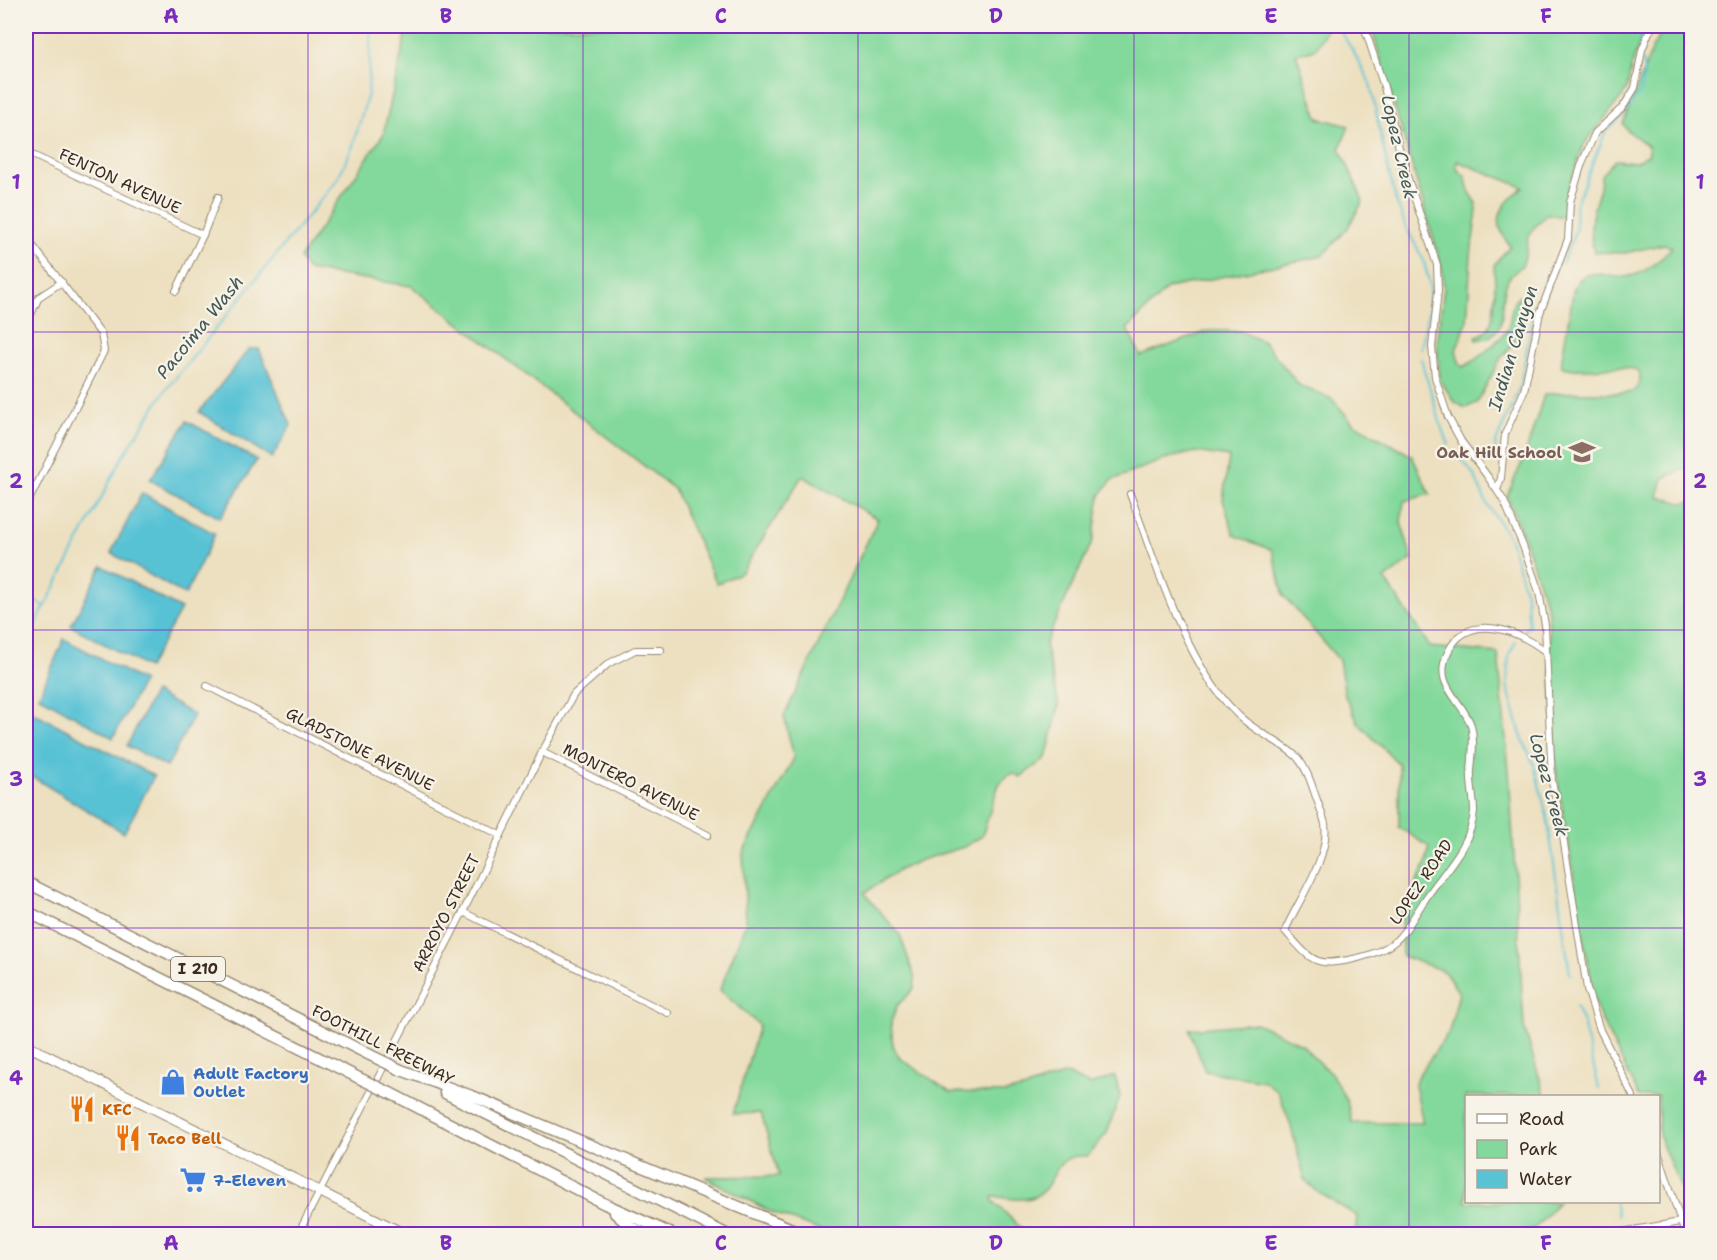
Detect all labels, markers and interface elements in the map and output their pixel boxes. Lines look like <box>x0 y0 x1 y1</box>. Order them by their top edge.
text: A <box>163 3 179 29</box>
text: B <box>440 3 452 29</box>
text: C <box>715 3 727 29</box>
text: D <box>989 3 1003 29</box>
text: E <box>1264 3 1278 29</box>
text: F <box>1540 3 1552 29</box>
water label: Lopez Creek <box>1375 92 1423 202</box>
street label: FENTON AVENUE <box>56 143 184 219</box>
text: 1 <box>11 169 21 195</box>
text: 1 <box>1695 169 1705 195</box>
water label: Pacoima Wash <box>151 270 249 384</box>
water label: Indian Canyon <box>1482 282 1543 415</box>
school or university icon: Oak Hill School <box>1567 437 1597 467</box>
place label: Oak Hill School <box>1436 442 1562 463</box>
text: 2 <box>9 468 23 494</box>
text: 2 <box>1693 468 1707 494</box>
street label: GLADSTONE AVENUE <box>282 703 438 795</box>
water label: Lopez Creek <box>1524 730 1575 840</box>
street label: MONTERO AVENUE <box>559 739 703 825</box>
text: 3 <box>9 766 23 792</box>
text: 3 <box>1693 766 1707 792</box>
street label: LOPEZ ROAD <box>1385 835 1457 929</box>
street label: ARROYO STREET <box>407 850 485 975</box>
road number: I 210 <box>171 957 225 981</box>
street label: FOOTHILL FREEWAY <box>308 1000 458 1090</box>
place label: Adult Factory Outlet <box>193 1063 309 1102</box>
text: 4 <box>9 1065 23 1091</box>
text: 4 <box>1693 1065 1707 1091</box>
shop icon: Adult Factory Outlet <box>158 1067 188 1097</box>
restaurant icon: KFC <box>67 1094 97 1124</box>
legend <box>1465 1095 1660 1203</box>
place label: KFC <box>102 1099 132 1120</box>
text: Road <box>1519 1107 1564 1131</box>
restaurant icon: Taco Bell <box>113 1123 143 1153</box>
place label: Taco Bell <box>148 1128 222 1149</box>
text: Park <box>1519 1137 1558 1161</box>
supermarket icon: 7-Eleven <box>178 1165 208 1195</box>
text: Water <box>1519 1167 1572 1191</box>
place label: 7-Eleven <box>213 1170 286 1191</box>
text: A <box>163 1230 179 1256</box>
text: B <box>440 1230 452 1256</box>
text: C <box>715 1230 727 1256</box>
text: D <box>989 1230 1003 1256</box>
text: E <box>1264 1230 1278 1256</box>
text: F <box>1540 1230 1552 1256</box>

